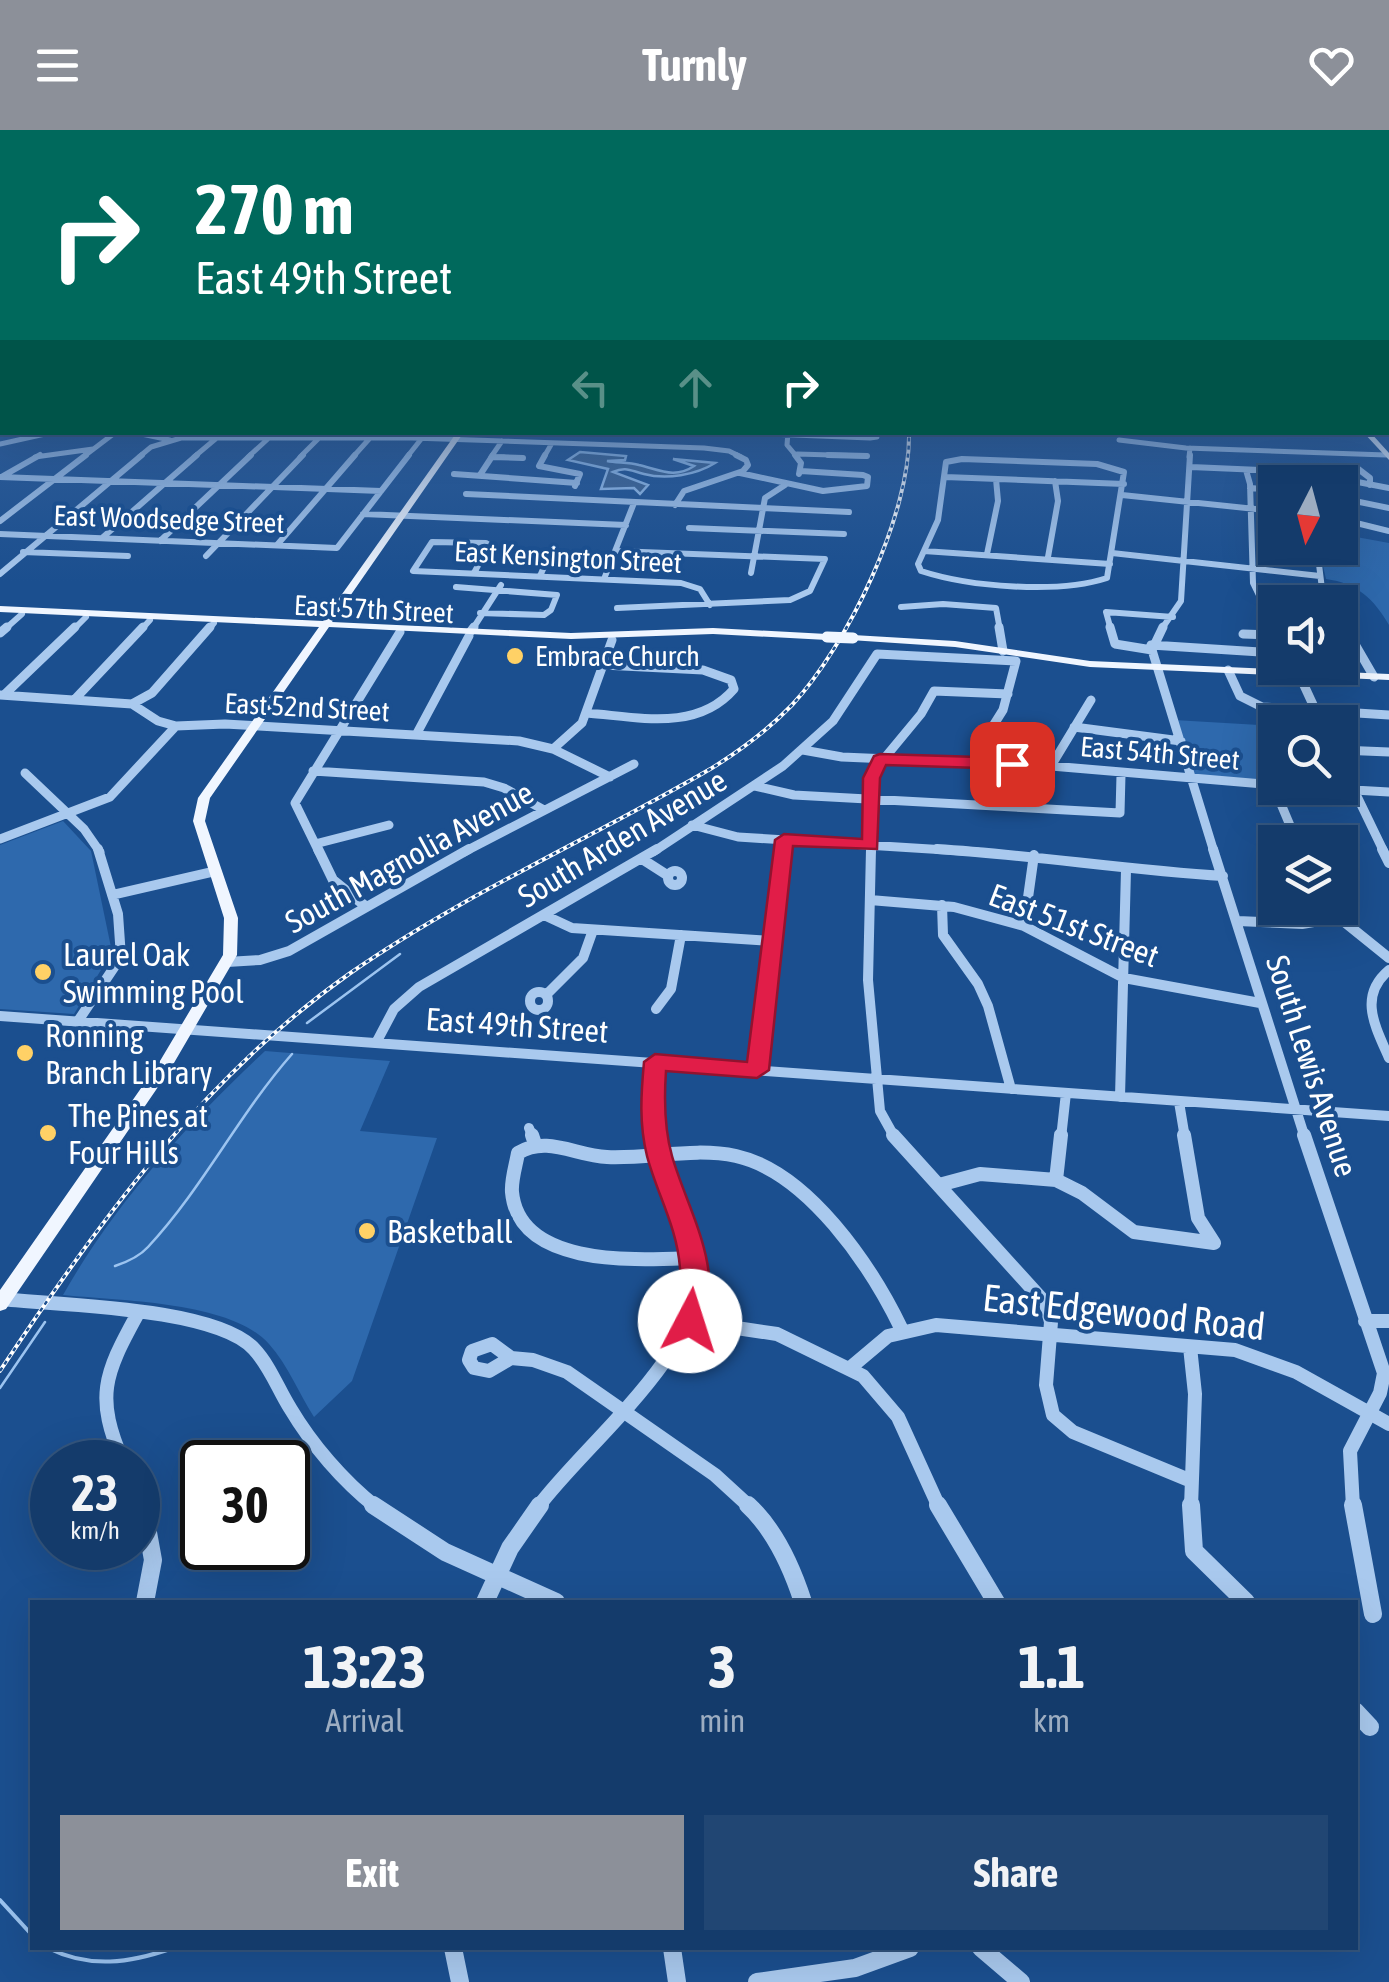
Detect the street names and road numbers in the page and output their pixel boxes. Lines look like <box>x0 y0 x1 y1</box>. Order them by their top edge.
street label: East Woodsedge Street <box>53 499 285 539</box>
street label: East Kensington Street <box>453 535 683 579</box>
street label: East 57th Street <box>293 589 455 629</box>
street label: East 52nd Street <box>224 687 390 727</box>
street label: East 54th Street <box>1079 730 1241 776</box>
street label: South Arden Avenue <box>511 761 733 915</box>
street label: South Magnolia Avenue <box>279 774 539 940</box>
street label: East 51st Street <box>984 876 1164 974</box>
street label: South Lewis Avenue <box>1259 951 1365 1181</box>
street label: East 49th Street <box>425 1000 609 1050</box>
street label: East Edgewood Road <box>981 1276 1267 1348</box>

